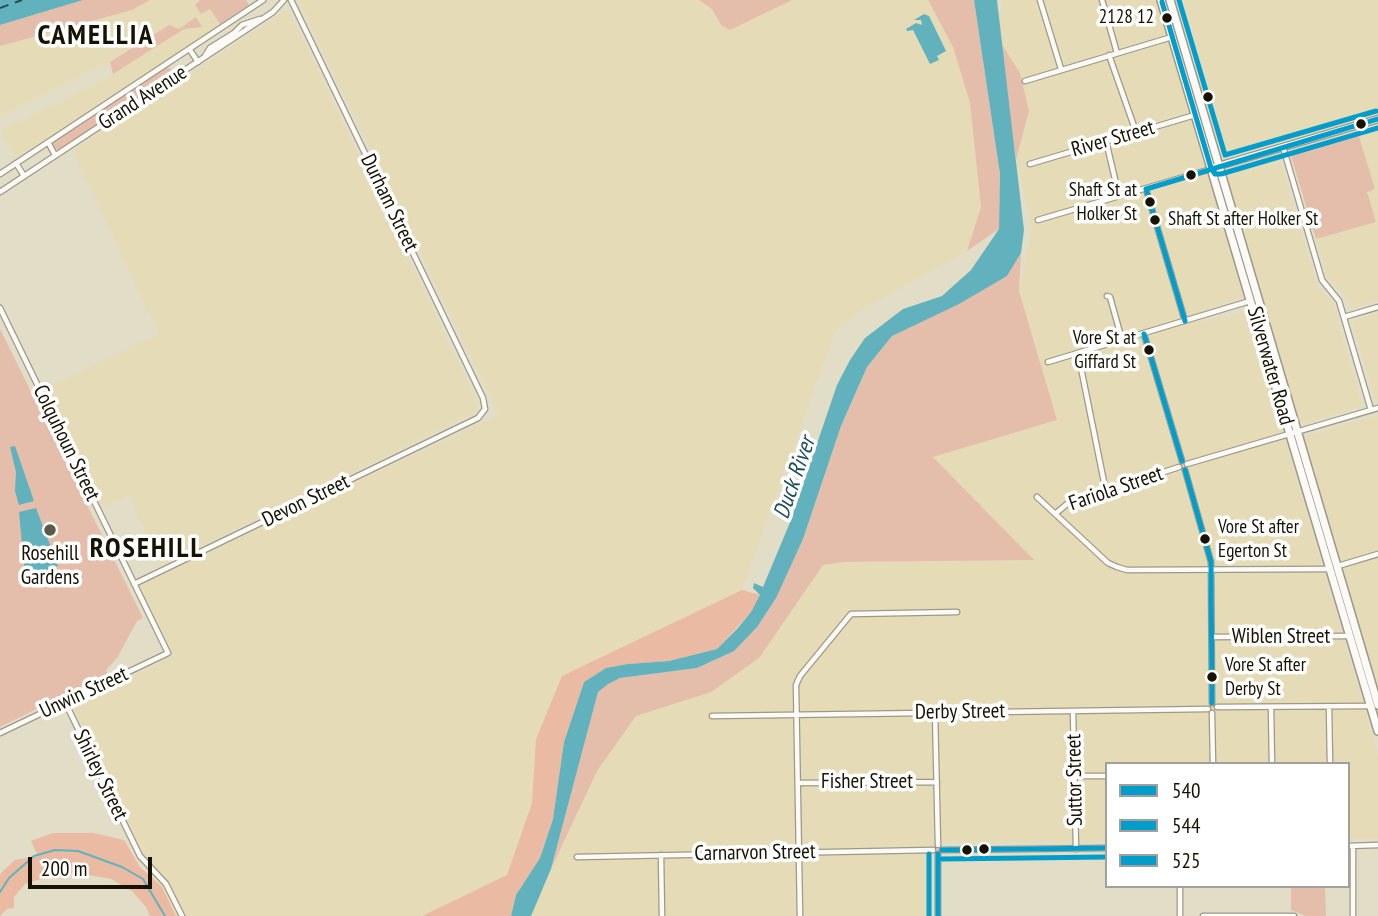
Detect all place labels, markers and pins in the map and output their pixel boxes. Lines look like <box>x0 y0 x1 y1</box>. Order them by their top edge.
place label: 2128 12 <box>1099 7 1154 29</box>
marker: 2128 12 <box>1160 11 1174 25</box>
unlabelled marker <box>1201 90 1215 104</box>
unlabelled marker <box>1354 117 1368 131</box>
unlabelled marker <box>1184 168 1198 182</box>
place label: Shaft St at Holker St <box>1069 180 1137 224</box>
marker: Shaft St at Holker St <box>1143 195 1157 209</box>
place label: Shaft St after Holker St <box>1168 209 1318 231</box>
marker: Shaft St after Holker St <box>1148 213 1162 227</box>
place label: Vore St at Giffard St <box>1073 328 1136 372</box>
marker: Vore St at Giffard St <box>1142 343 1156 357</box>
place label: Vore St after Egerton St <box>1218 517 1299 561</box>
marker: Rosehill Gardens <box>42 522 58 538</box>
marker: Vore St after Egerton St <box>1198 532 1212 546</box>
place label: Rosehill Gardens <box>21 541 79 591</box>
place label: Vore St after Derby St <box>1225 655 1306 699</box>
marker: Vore St after Derby St <box>1205 670 1219 684</box>
unlabelled marker <box>977 842 991 856</box>
unlabelled marker <box>960 843 974 857</box>

